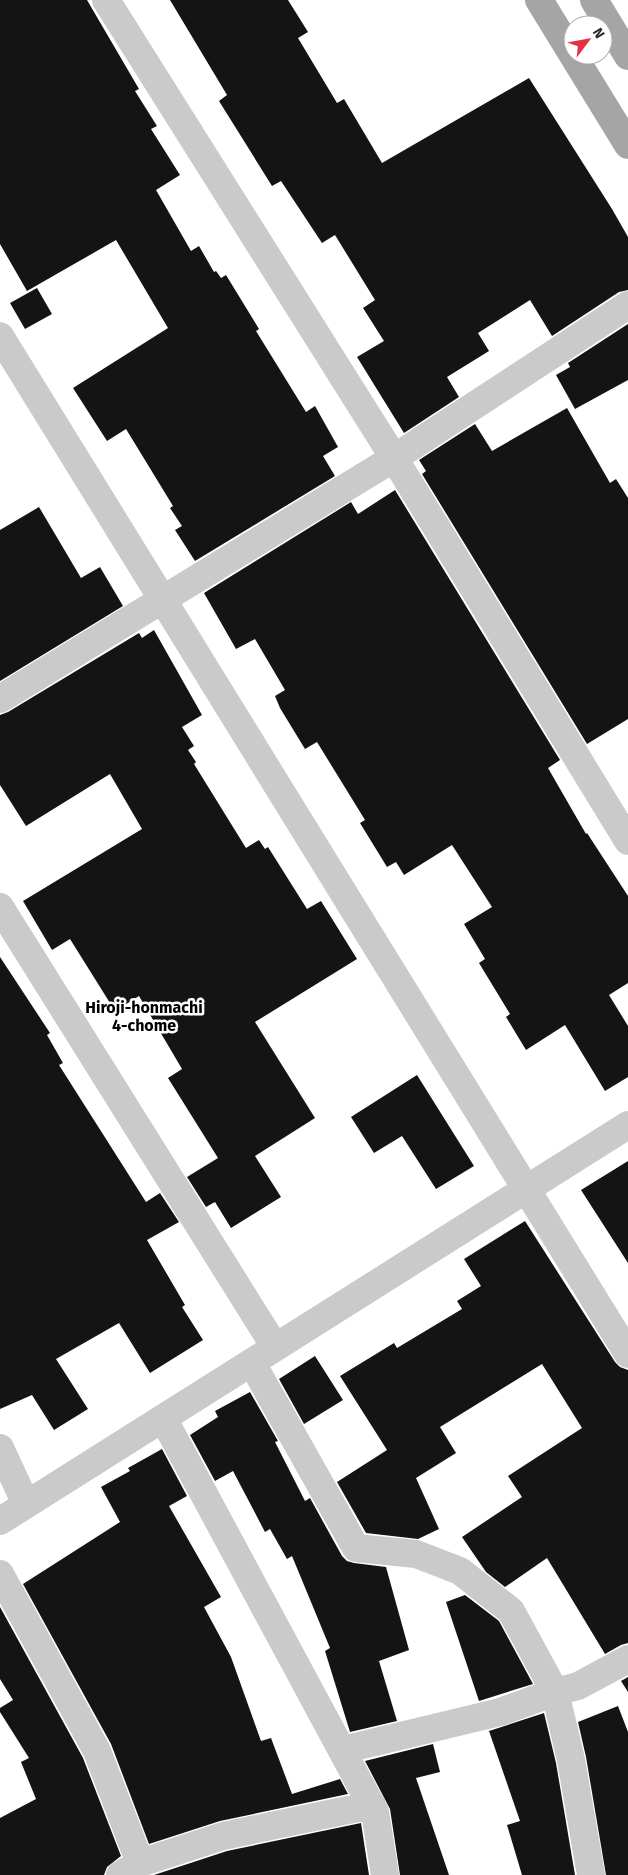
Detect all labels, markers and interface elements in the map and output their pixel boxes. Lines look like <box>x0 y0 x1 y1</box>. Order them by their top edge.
north arrow <box>563 15 613 65</box>
text: N <box>589 25 608 42</box>
district label: Hiroji-honmachi 4-chome <box>85 998 203 1035</box>

